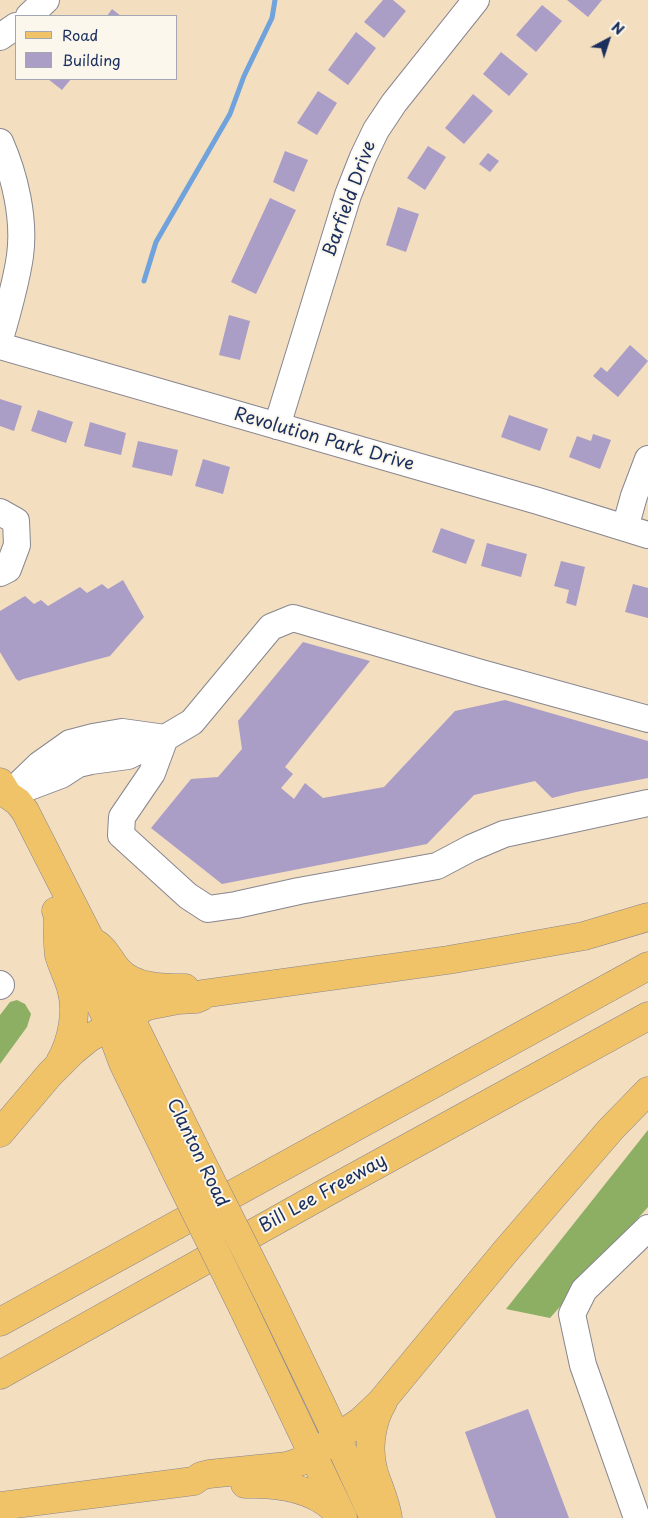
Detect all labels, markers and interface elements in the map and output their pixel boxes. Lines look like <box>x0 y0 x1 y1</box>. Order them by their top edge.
legend <box>15 15 178 80</box>
north arrow <box>583 15 633 65</box>
text: N <box>607 17 629 40</box>
text: Road <box>62 23 98 46</box>
text: Building <box>62 48 121 71</box>
street label: Barfield Drive <box>319 138 381 260</box>
street label: Revolution Park Drive <box>231 404 417 476</box>
street label: Clanton Road <box>161 1095 233 1211</box>
street label: Bill Lee Freeway <box>256 1150 390 1238</box>

